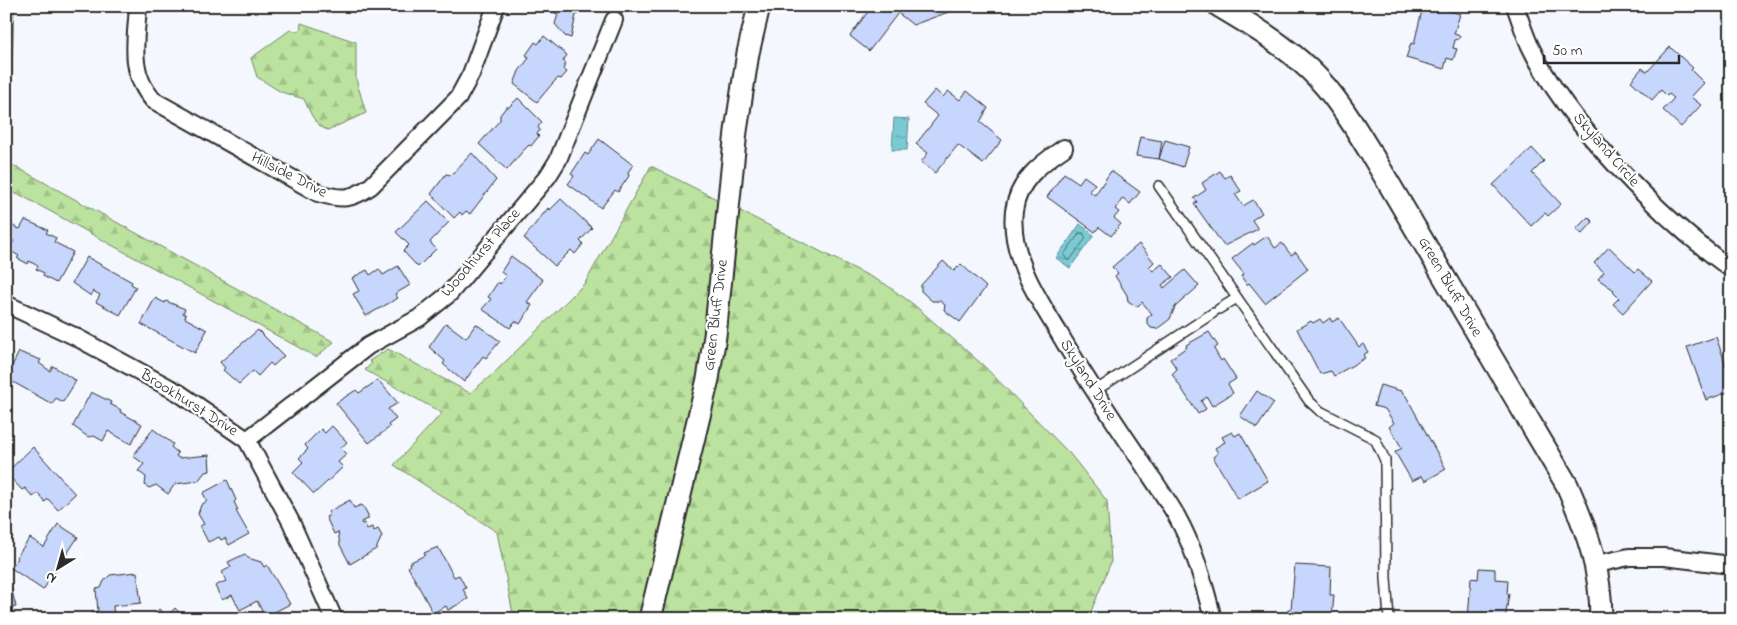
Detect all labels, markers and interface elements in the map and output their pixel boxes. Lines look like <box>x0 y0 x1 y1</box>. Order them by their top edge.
scale bar <box>1544 32 1680 64</box>
text: 50 m <box>1552 40 1583 62</box>
street label: Skyland Circle <box>1567 107 1646 193</box>
street label: Hillside Drive <box>247 146 332 205</box>
street label: Woodhurst Place <box>435 203 527 303</box>
street label: Green Bluff Drive <box>1412 233 1489 342</box>
street label: Green Bluff Drive <box>697 257 735 372</box>
street label: Skyland Drive <box>1054 335 1123 426</box>
street label: Brookhurst Drive <box>135 363 243 443</box>
north arrow <box>32 542 82 592</box>
text: N <box>41 566 61 588</box>

